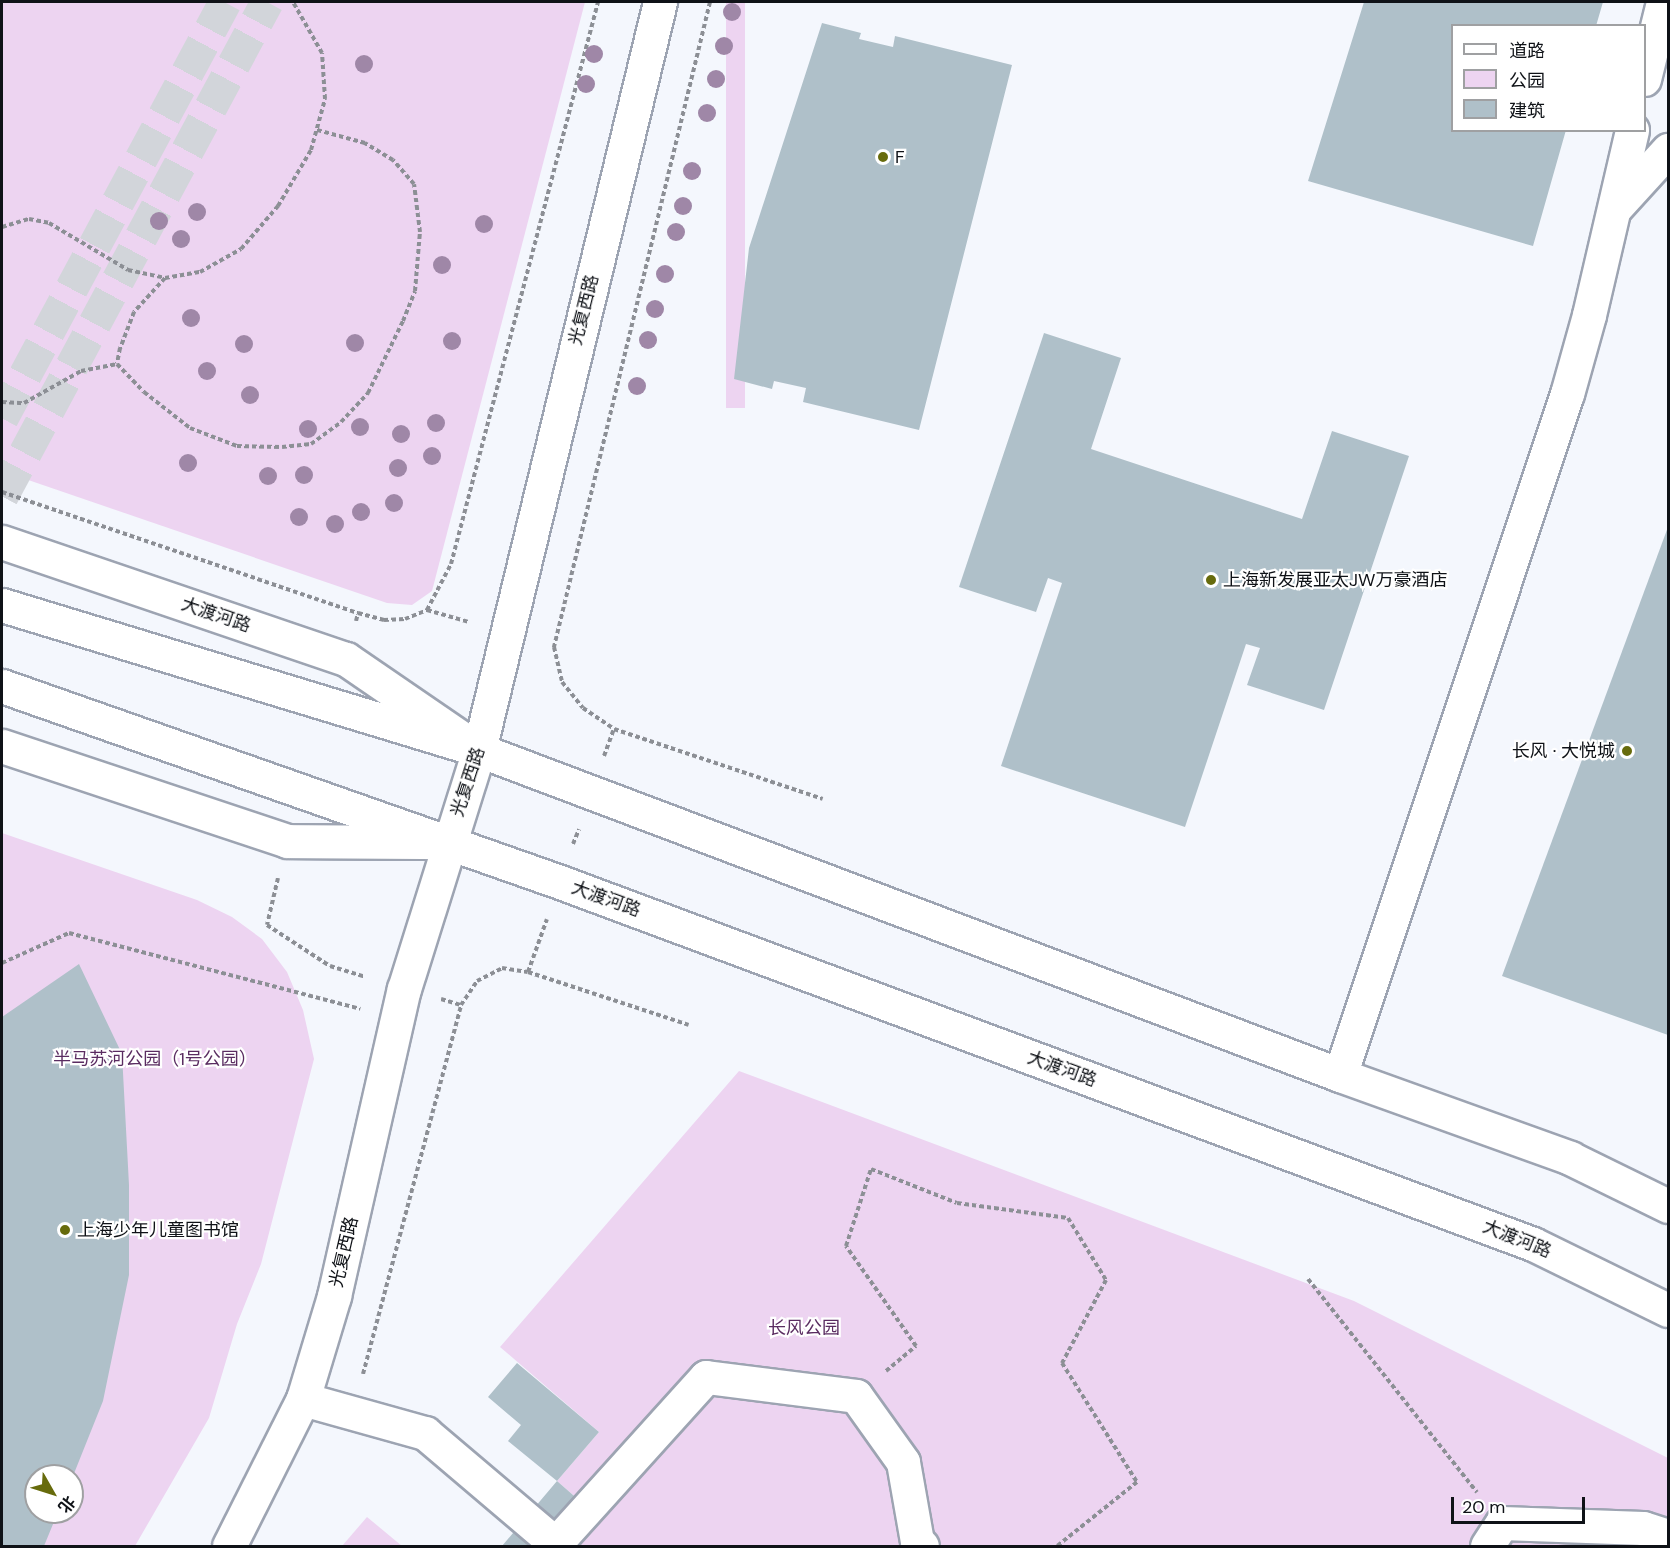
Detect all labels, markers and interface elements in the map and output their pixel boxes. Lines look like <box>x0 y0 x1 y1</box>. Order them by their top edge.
legend <box>1451 24 1646 132</box>
text: 道路 <box>1509 39 1545 63</box>
text: 公园 <box>1509 69 1545 93</box>
text: 建筑 <box>1509 99 1545 123</box>
place label: F <box>895 146 905 168</box>
marker: F <box>876 150 890 164</box>
street label: 光复西路 <box>565 272 603 348</box>
place label: 上海新发展亚太JW万豪酒店 <box>1223 569 1447 591</box>
marker: 上海新发展亚太JW万豪酒店 <box>1204 573 1218 587</box>
street label: 大渡河路 <box>178 593 254 637</box>
place label: 长风 · 大悦城 <box>1512 740 1615 762</box>
street label: 光复西路 <box>447 744 489 820</box>
marker: 长风 · 大悦城 <box>1620 744 1634 758</box>
street label: 大渡河路 <box>568 877 644 921</box>
street label: 大渡河路 <box>1024 1047 1100 1091</box>
park label: 半马苏河公园（1号公园） <box>53 1048 257 1070</box>
street label: 光复西路 <box>325 1214 363 1290</box>
street label: 大渡河路 <box>1480 1216 1554 1262</box>
place label: 上海少年儿童图书馆 <box>77 1219 239 1241</box>
marker: 上海少年儿童图书馆 <box>58 1223 72 1237</box>
park label: 长风公园 <box>768 1317 840 1339</box>
north arrow <box>24 1464 84 1524</box>
scale bar <box>1454 1485 1588 1523</box>
text: 北 <box>54 1492 80 1517</box>
text: 20 m <box>1462 1495 1505 1519</box>

